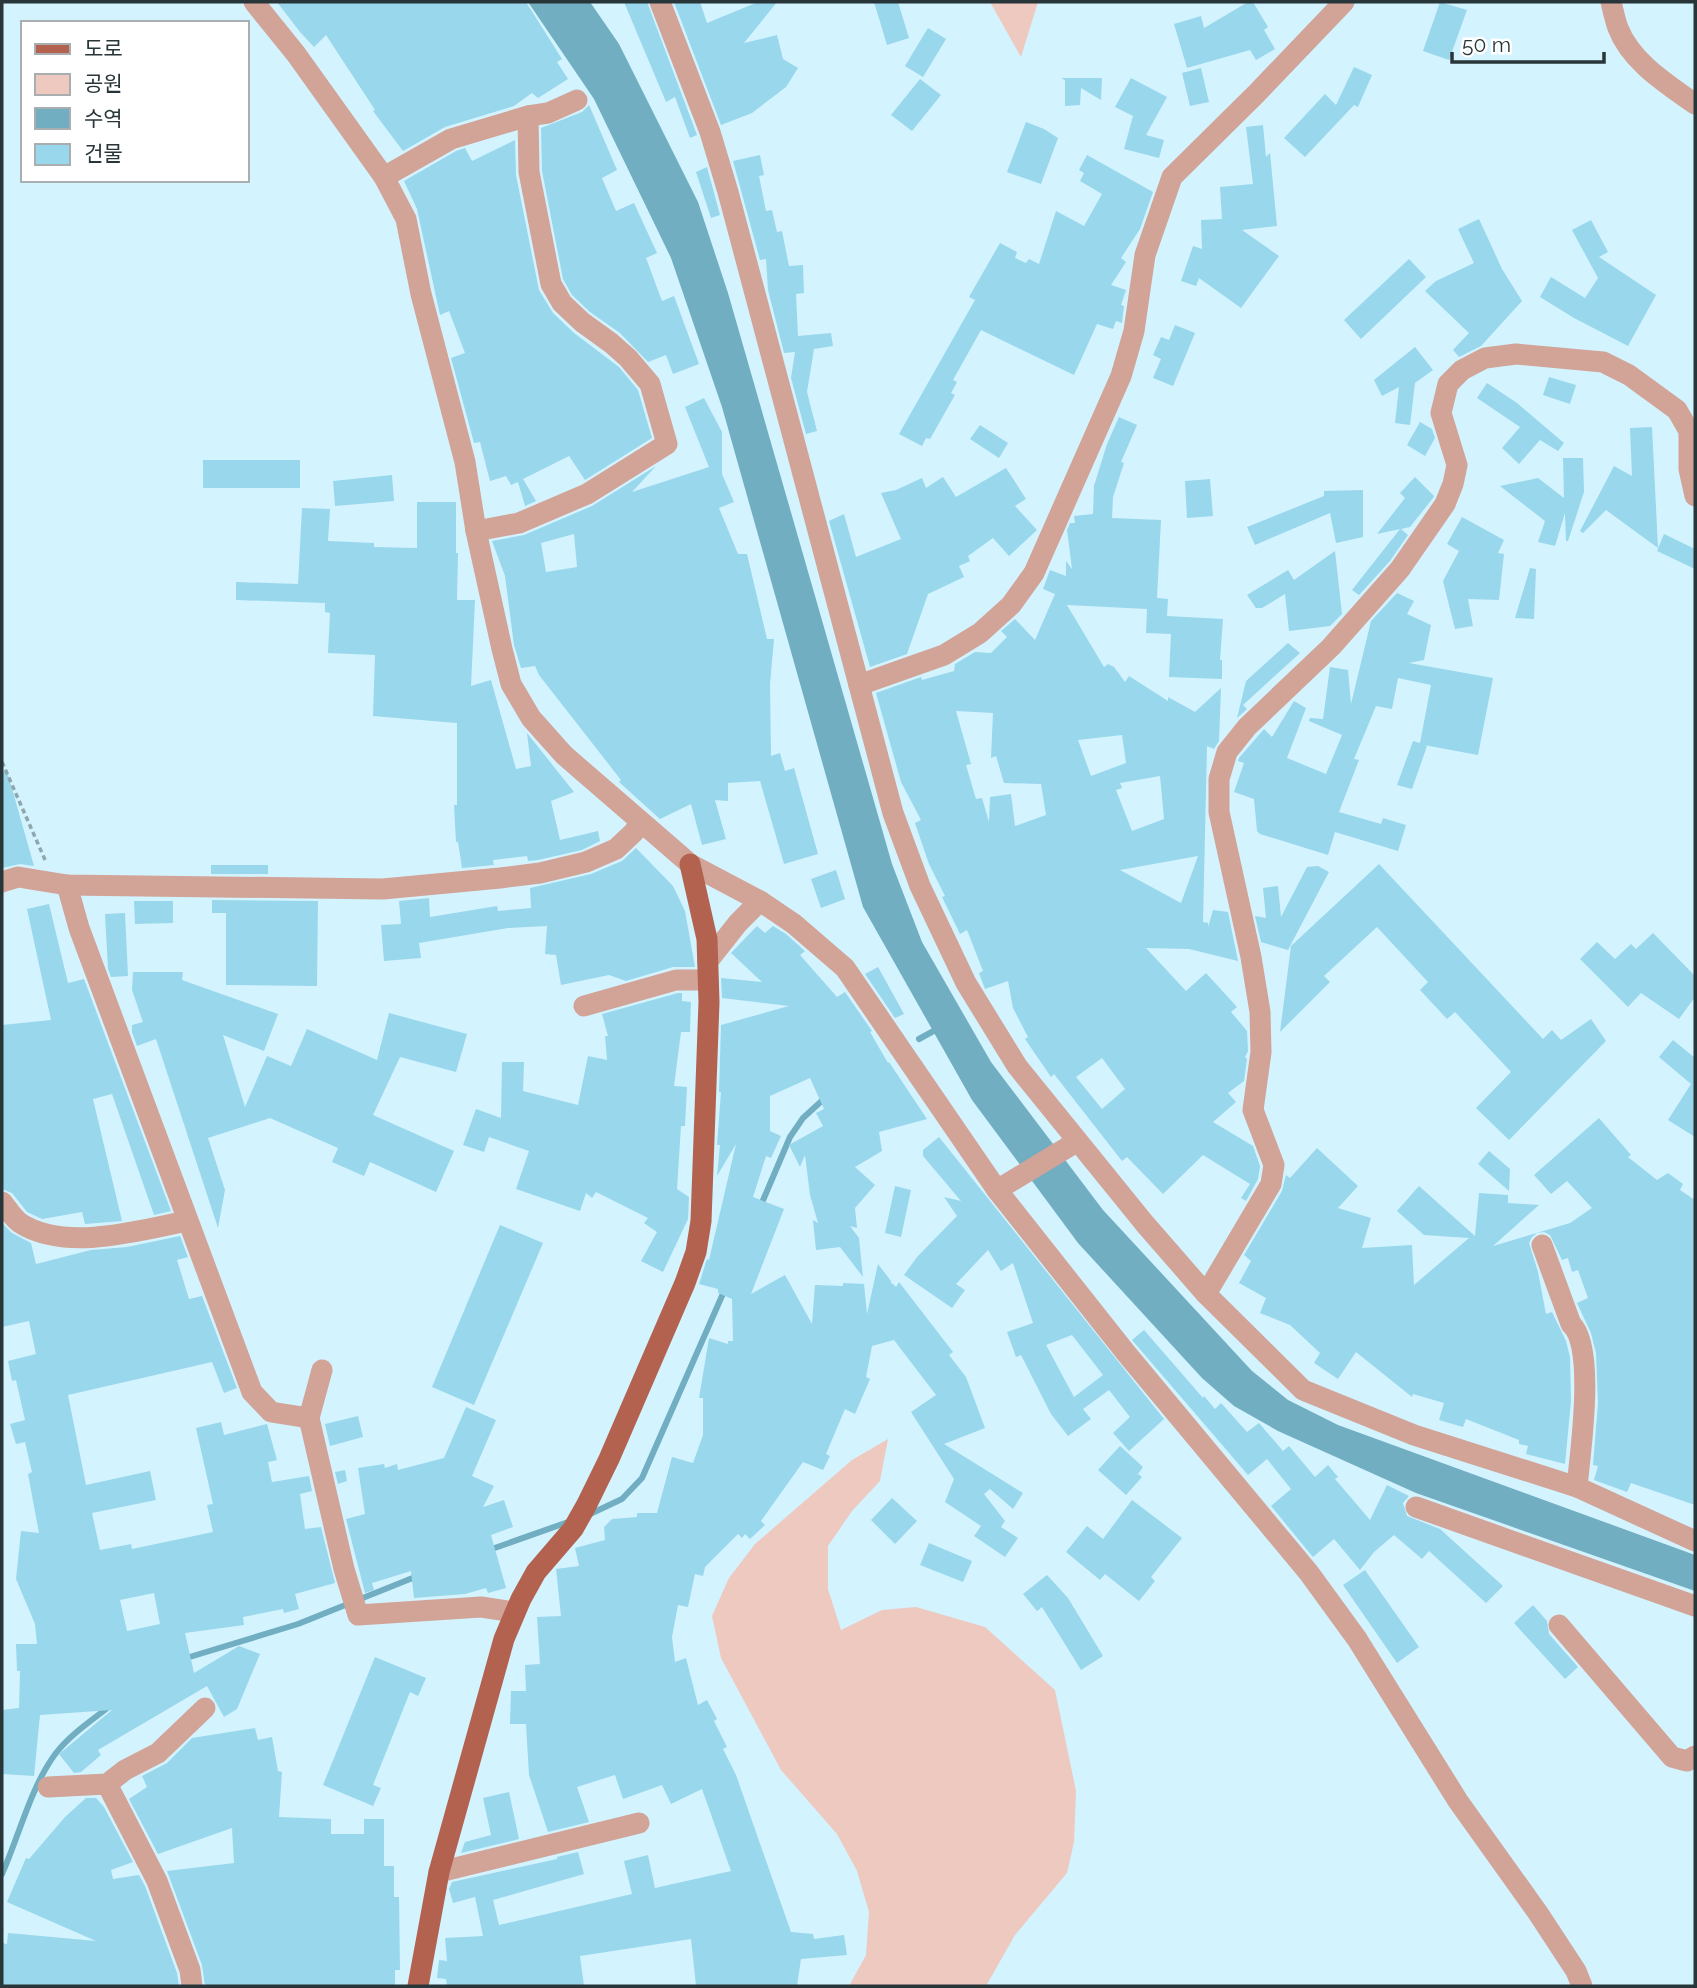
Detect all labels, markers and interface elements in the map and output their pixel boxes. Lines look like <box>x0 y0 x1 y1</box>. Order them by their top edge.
legend <box>21 21 248 182</box>
scale bar <box>1452 21 1604 65</box>
text: 50 m <box>1462 32 1511 57</box>
text: 도로 <box>84 36 123 61</box>
text: 공원 <box>84 71 123 96</box>
text: 수역 <box>84 106 123 131</box>
text: 건물 <box>84 141 123 166</box>

